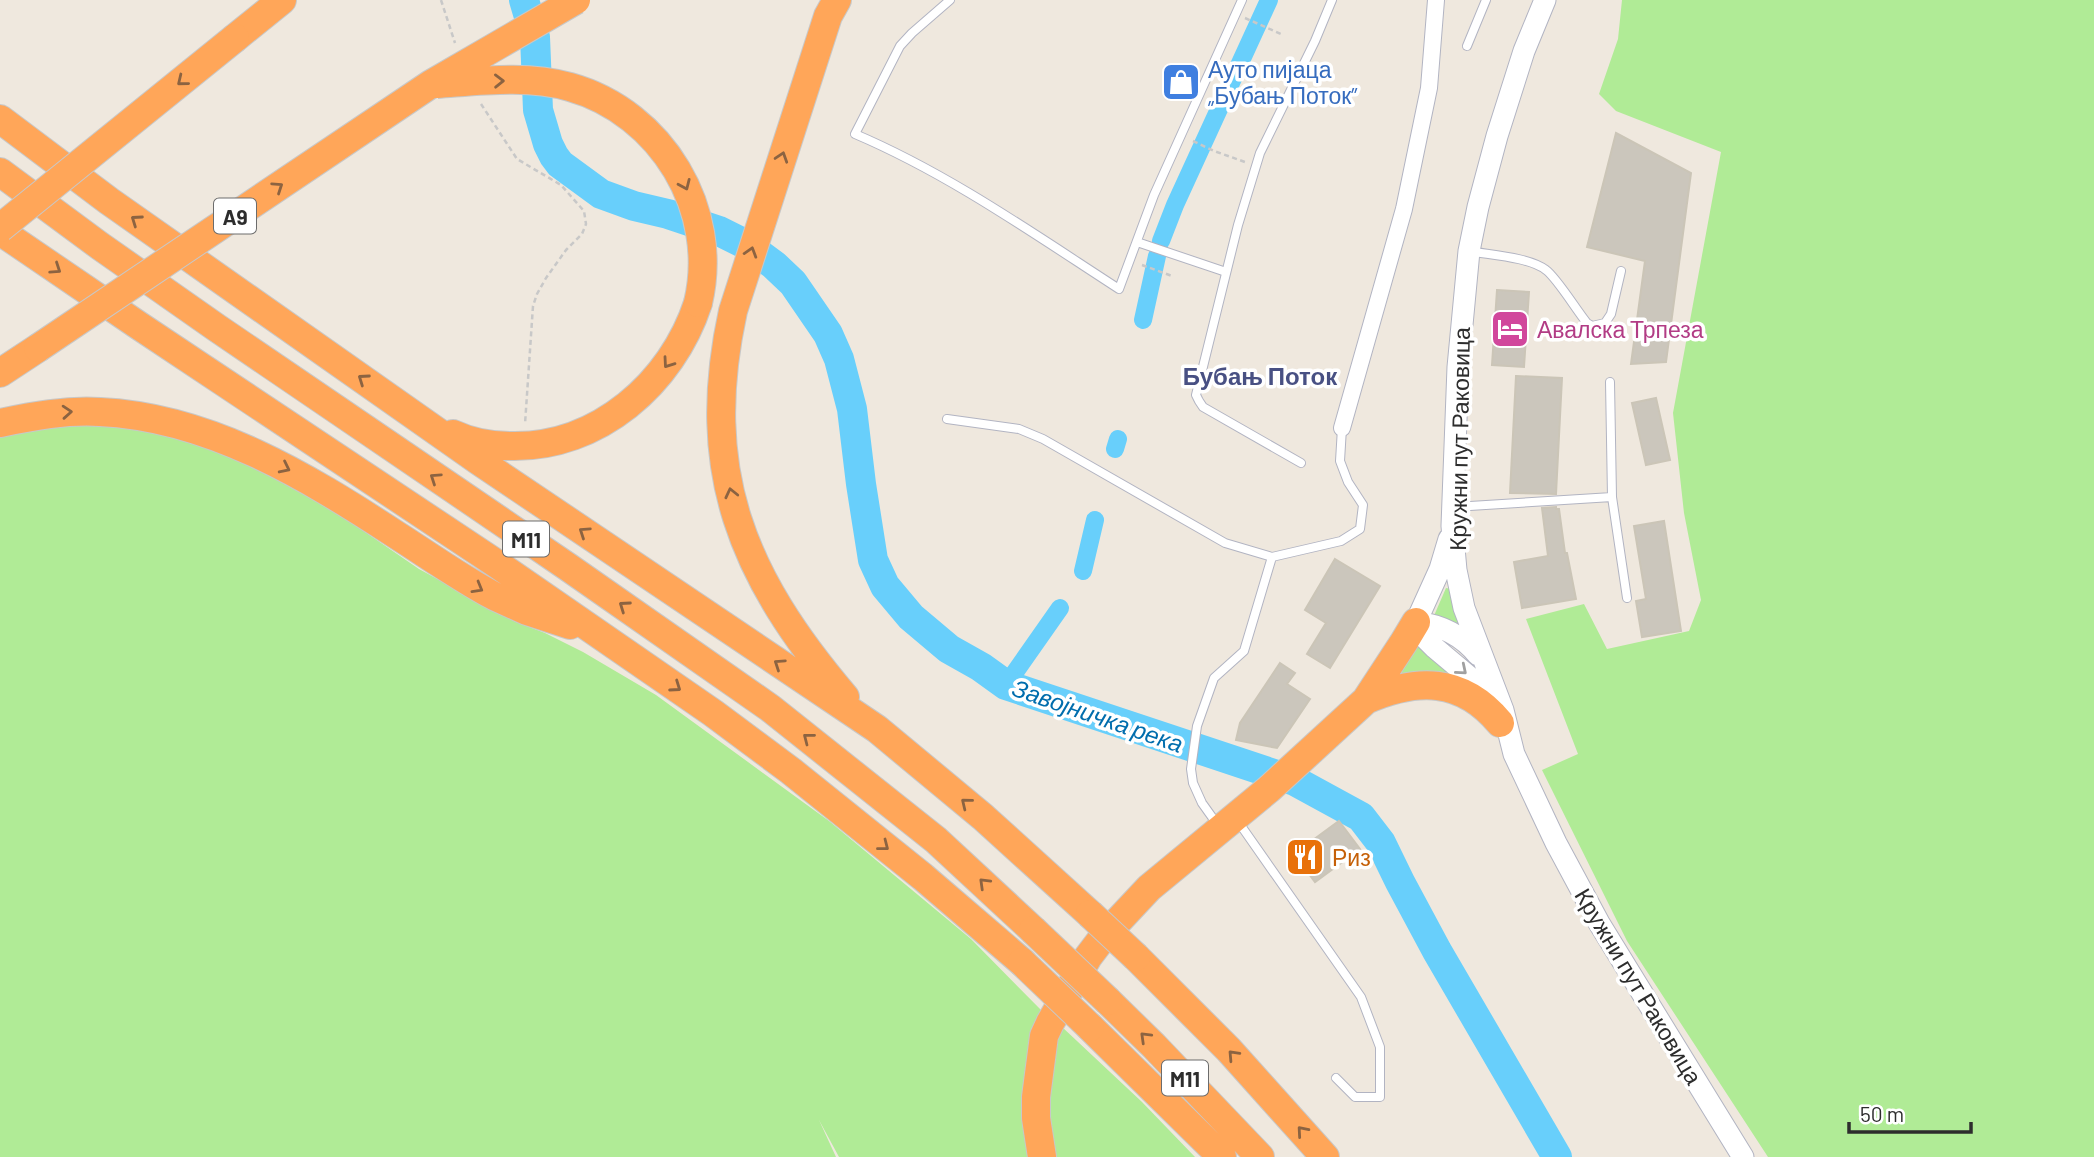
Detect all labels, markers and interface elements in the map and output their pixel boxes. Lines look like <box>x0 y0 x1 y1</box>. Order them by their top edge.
place label: Ауто пијаца „Бубањ Поток” <box>1208 55 1358 109</box>
shop icon: Ауто пијаца „Бубањ Поток” <box>1160 61 1202 103</box>
one-way arrow <box>177 73 190 85</box>
one-way arrow <box>495 73 505 89</box>
one-way arrow <box>774 151 788 163</box>
one-way arrow <box>677 178 691 191</box>
one-way arrow <box>270 183 283 195</box>
road number: A9 <box>214 198 256 234</box>
one-way arrow <box>131 216 144 228</box>
one-way arrow <box>743 246 757 259</box>
one-way arrow <box>48 261 61 274</box>
hotel icon: Авалска Трпеза <box>1489 308 1531 350</box>
place label: Авалска Трпеза <box>1537 315 1704 343</box>
street label: Кружни пут Раковица <box>1443 327 1475 551</box>
one-way arrow <box>664 355 676 368</box>
district label: Бубањ Поток <box>1183 361 1338 390</box>
one-way arrow <box>358 375 371 387</box>
one-way arrow <box>62 405 73 420</box>
one-way arrow <box>278 460 290 474</box>
one-way arrow <box>430 473 443 486</box>
one-way arrow <box>724 487 739 499</box>
road number: M11 <box>503 522 549 556</box>
one-way arrow <box>579 528 592 540</box>
one-way arrow <box>471 580 484 593</box>
one-way arrow <box>619 601 632 614</box>
one-way arrow <box>774 659 787 672</box>
one-way arrow <box>1454 662 1467 674</box>
water label: Завојничка река <box>1009 672 1187 758</box>
one-way arrow <box>668 679 681 691</box>
one-way arrow <box>804 734 816 747</box>
one-way arrow <box>962 799 975 811</box>
restaurant icon: Риз <box>1284 836 1326 878</box>
one-way arrow <box>876 837 888 850</box>
place label: Риз <box>1332 843 1371 871</box>
one-way arrow <box>979 879 992 892</box>
street label: Кружни пут Раковица <box>1569 883 1709 1089</box>
one-way arrow <box>1140 1032 1153 1045</box>
one-way arrow <box>1229 1050 1242 1063</box>
road number: M11 <box>1162 1060 1208 1096</box>
scale bar <box>1849 1090 1972 1134</box>
text: 50 m <box>1860 1101 1904 1126</box>
one-way arrow <box>1298 1126 1310 1139</box>

